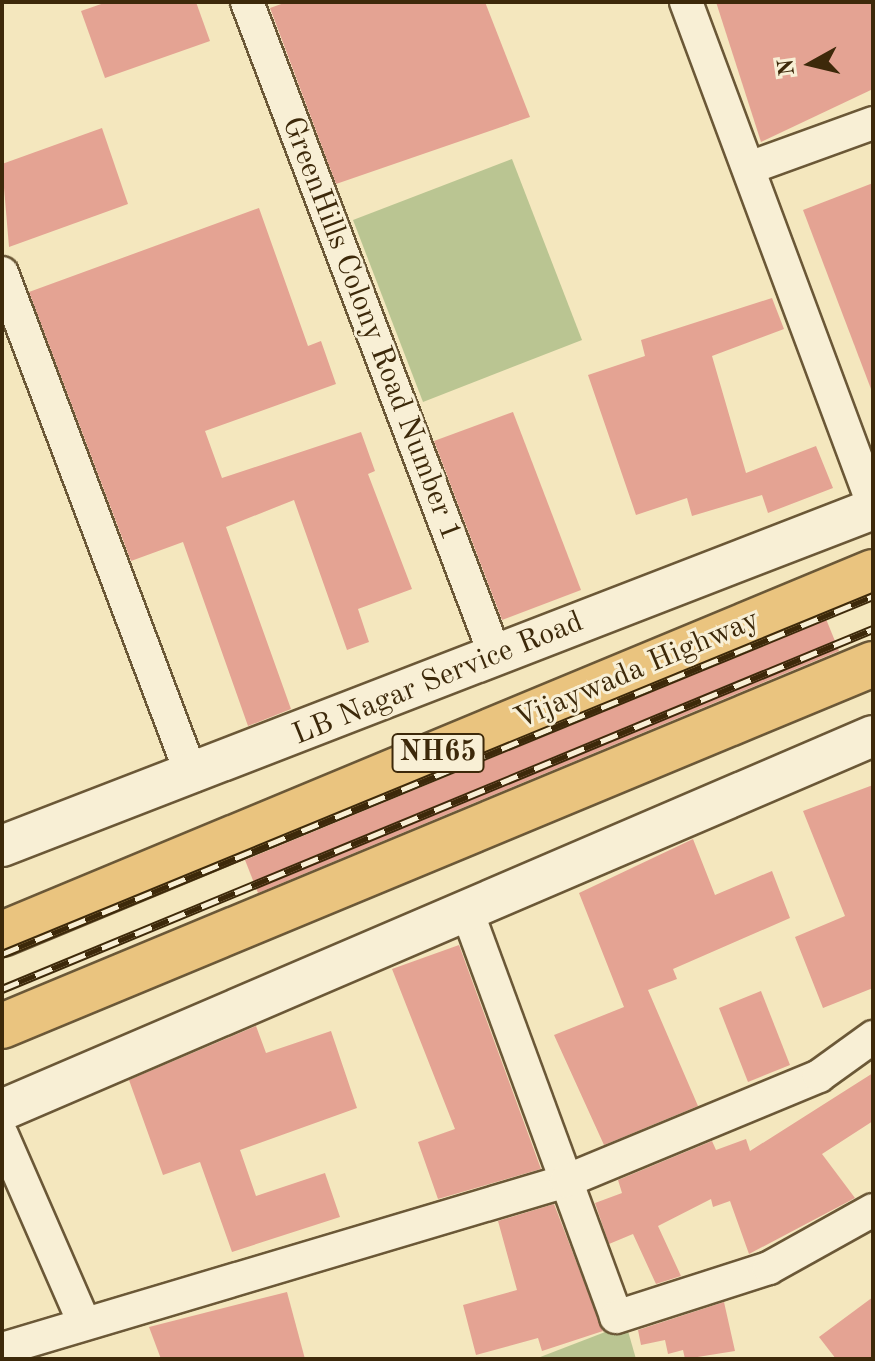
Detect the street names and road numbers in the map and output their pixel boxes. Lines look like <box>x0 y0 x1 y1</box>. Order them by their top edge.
street label: GreenHills Colony Road Number 1 <box>273 112 469 546</box>
street label: Vijaywada Highway <box>509 602 765 738</box>
street label: LB Nagar Service Road <box>288 604 588 754</box>
road number: NH65 <box>390 729 486 777</box>

